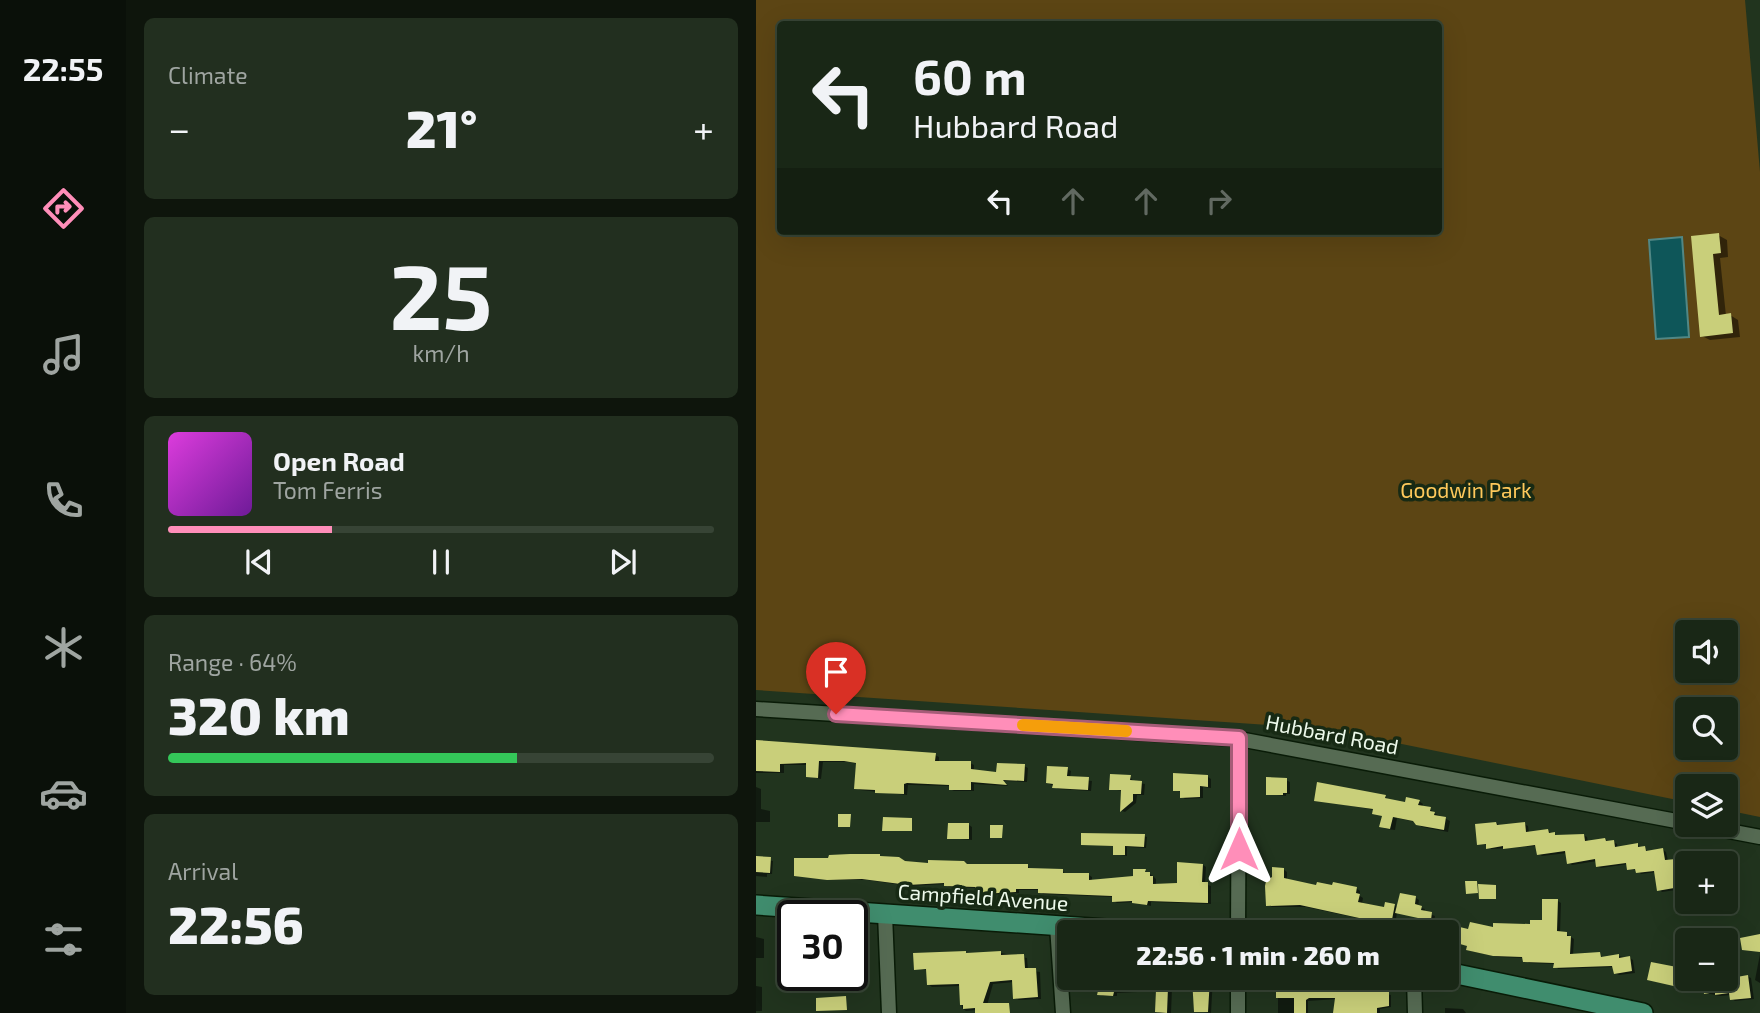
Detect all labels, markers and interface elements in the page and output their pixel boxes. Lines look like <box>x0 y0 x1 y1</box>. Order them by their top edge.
text: 60 m <box>913 46 1027 105</box>
text: 22:55 <box>23 49 103 87</box>
icon: left <box>798 49 889 140</box>
text: Climate <box>168 61 248 89</box>
text: 21° <box>406 96 477 158</box>
text: − <box>168 105 190 151</box>
text: + <box>693 105 714 151</box>
text: Hubbard Road <box>913 106 1118 144</box>
icon: left <box>981 182 1019 220</box>
icon: ahead <box>1054 182 1092 220</box>
icon: ahead <box>1127 182 1165 220</box>
icon: right <box>1200 182 1238 220</box>
icon: directions <box>39 184 88 233</box>
text: 25 <box>389 239 493 348</box>
icon: music <box>39 330 88 379</box>
text: km/h <box>412 339 470 367</box>
text: Open Road <box>273 445 405 476</box>
icon: phone <box>39 476 88 525</box>
text: Tom Ferris <box>273 476 382 504</box>
park label: Goodwin Park <box>1400 477 1532 502</box>
icon: previous <box>240 543 278 581</box>
icon: pause <box>422 543 460 581</box>
icon: next <box>604 543 642 581</box>
map controls <box>1675 620 1738 991</box>
button: sound <box>1675 620 1738 683</box>
icon: climate <box>39 623 88 672</box>
pin <box>806 642 866 714</box>
text: Range · 64% <box>168 648 297 676</box>
icon: arrive <box>817 653 855 691</box>
text: 320 km <box>168 683 350 745</box>
button: search <box>1675 697 1738 760</box>
street label: Hubbard Road <box>1264 708 1401 759</box>
icon: car <box>39 769 88 818</box>
button: layers <box>1675 774 1738 837</box>
position arrow <box>1202 812 1276 886</box>
button: + <box>1675 851 1738 914</box>
text: Arrival <box>168 857 238 885</box>
street label: Campfield Avenue <box>897 878 1069 915</box>
text: 22:56 <box>168 892 304 954</box>
speed limit sign: 30 <box>777 900 868 991</box>
icon: filters <box>39 915 88 964</box>
button: − <box>1675 928 1738 991</box>
text: 22:56 · 1 min · 260 m <box>1136 939 1380 970</box>

